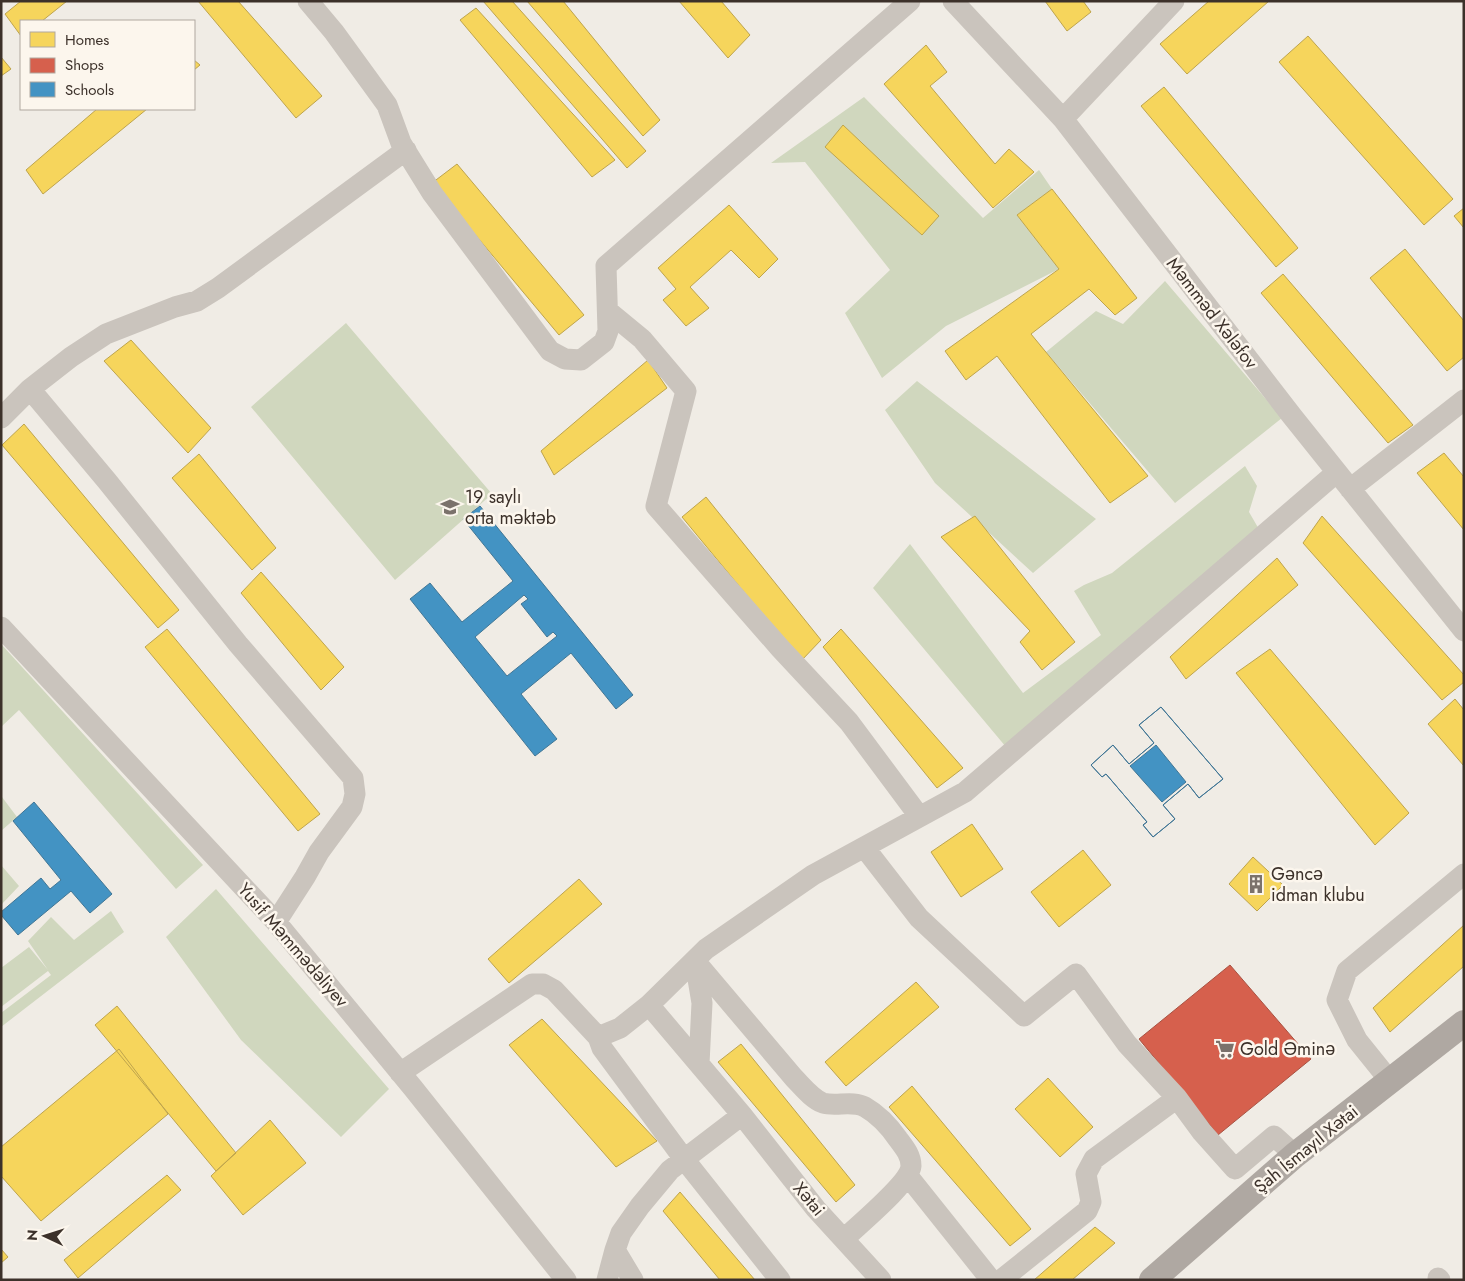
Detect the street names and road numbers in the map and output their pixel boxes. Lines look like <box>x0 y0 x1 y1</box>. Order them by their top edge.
street label: Məmməd Xələfov <box>1160 252 1264 374</box>
street label: Yusif Məmmədəliyev <box>232 877 354 1013</box>
street label: Şah İsmayıl Xətai <box>1248 1099 1364 1199</box>
street label: Xətai <box>787 1176 831 1222</box>

